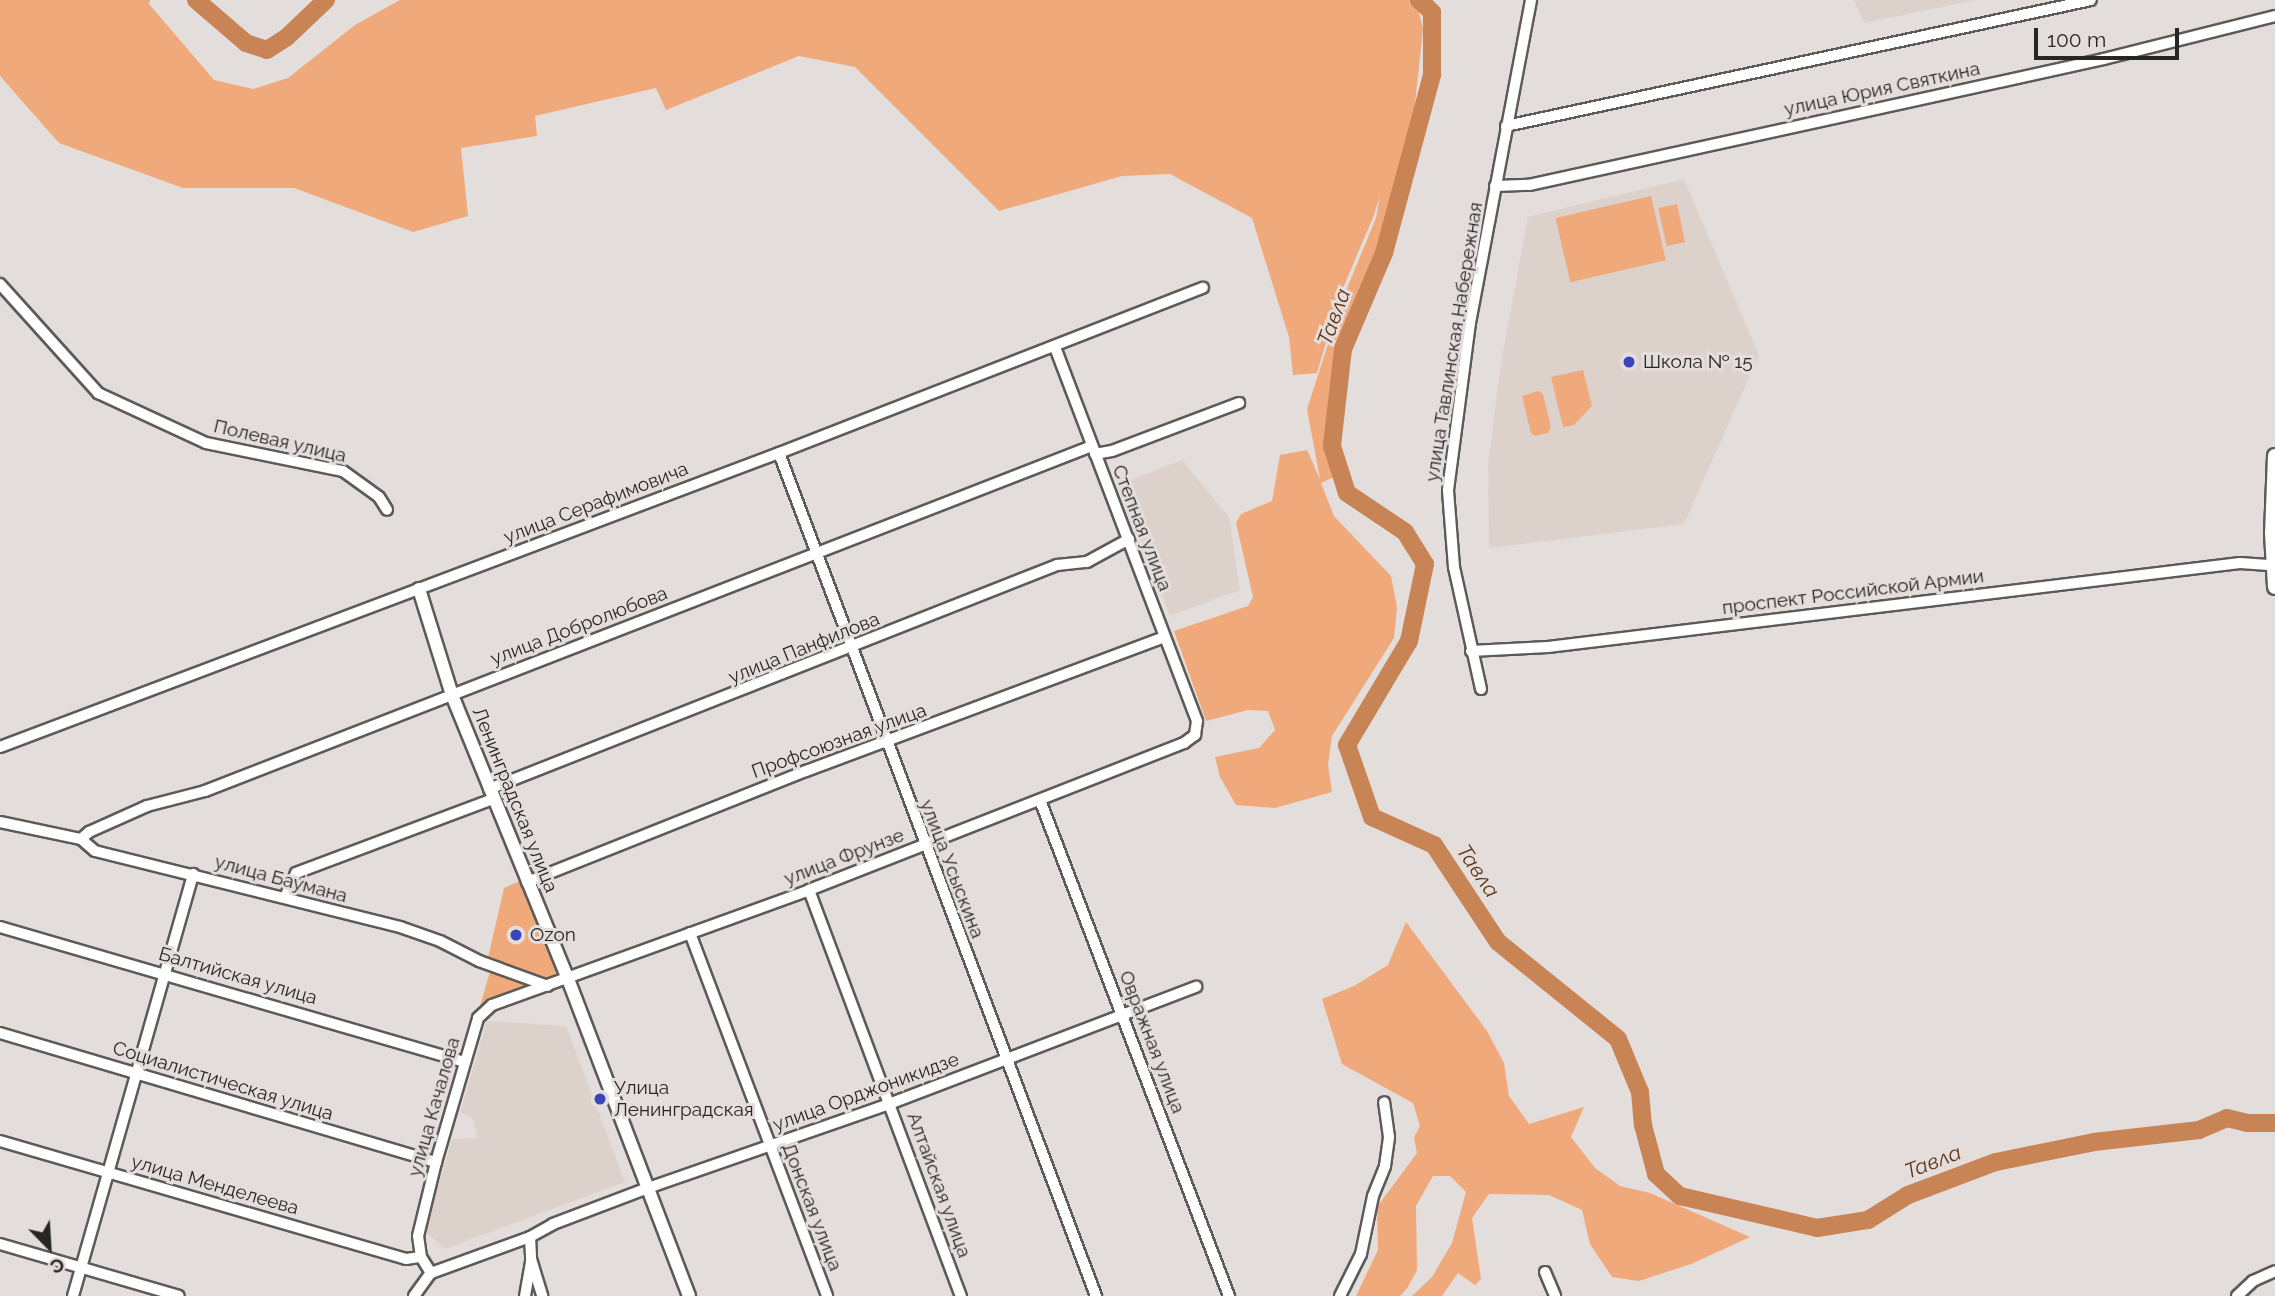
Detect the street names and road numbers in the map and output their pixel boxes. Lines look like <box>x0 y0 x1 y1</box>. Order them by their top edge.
street label: улица Юрия Святкина <box>1782 57 1982 121</box>
street label: улица Тавлинская Набережная <box>1421 200 1487 484</box>
street label: Полевая улица <box>211 415 349 467</box>
street label: улица Серафимовича <box>501 457 691 549</box>
street label: Степная улица <box>1107 461 1177 595</box>
street label: проспект Российской Армии <box>1721 565 1985 619</box>
street label: улица Добролюбова <box>487 582 671 670</box>
street label: улица Панфилова <box>725 607 883 689</box>
street label: Профсоюзная улица <box>748 699 930 783</box>
street label: Ленинградская улица <box>467 704 563 896</box>
street label: улица Усыскина <box>915 796 989 942</box>
street label: улица Фрунзе <box>781 824 907 890</box>
street label: улица Баумана <box>212 850 350 908</box>
street label: Балтийская улица <box>156 942 320 1010</box>
street label: Овражная улица <box>1114 967 1190 1117</box>
street label: улица Качалова <box>403 1035 465 1179</box>
street label: Социалистическая улица <box>110 1036 336 1126</box>
street label: улица Орджоникидзе <box>770 1048 962 1136</box>
street label: Алтайская улица <box>902 1109 976 1261</box>
street label: Донская улица <box>777 1140 847 1274</box>
street label: улица Менделеева <box>129 1150 301 1220</box>

